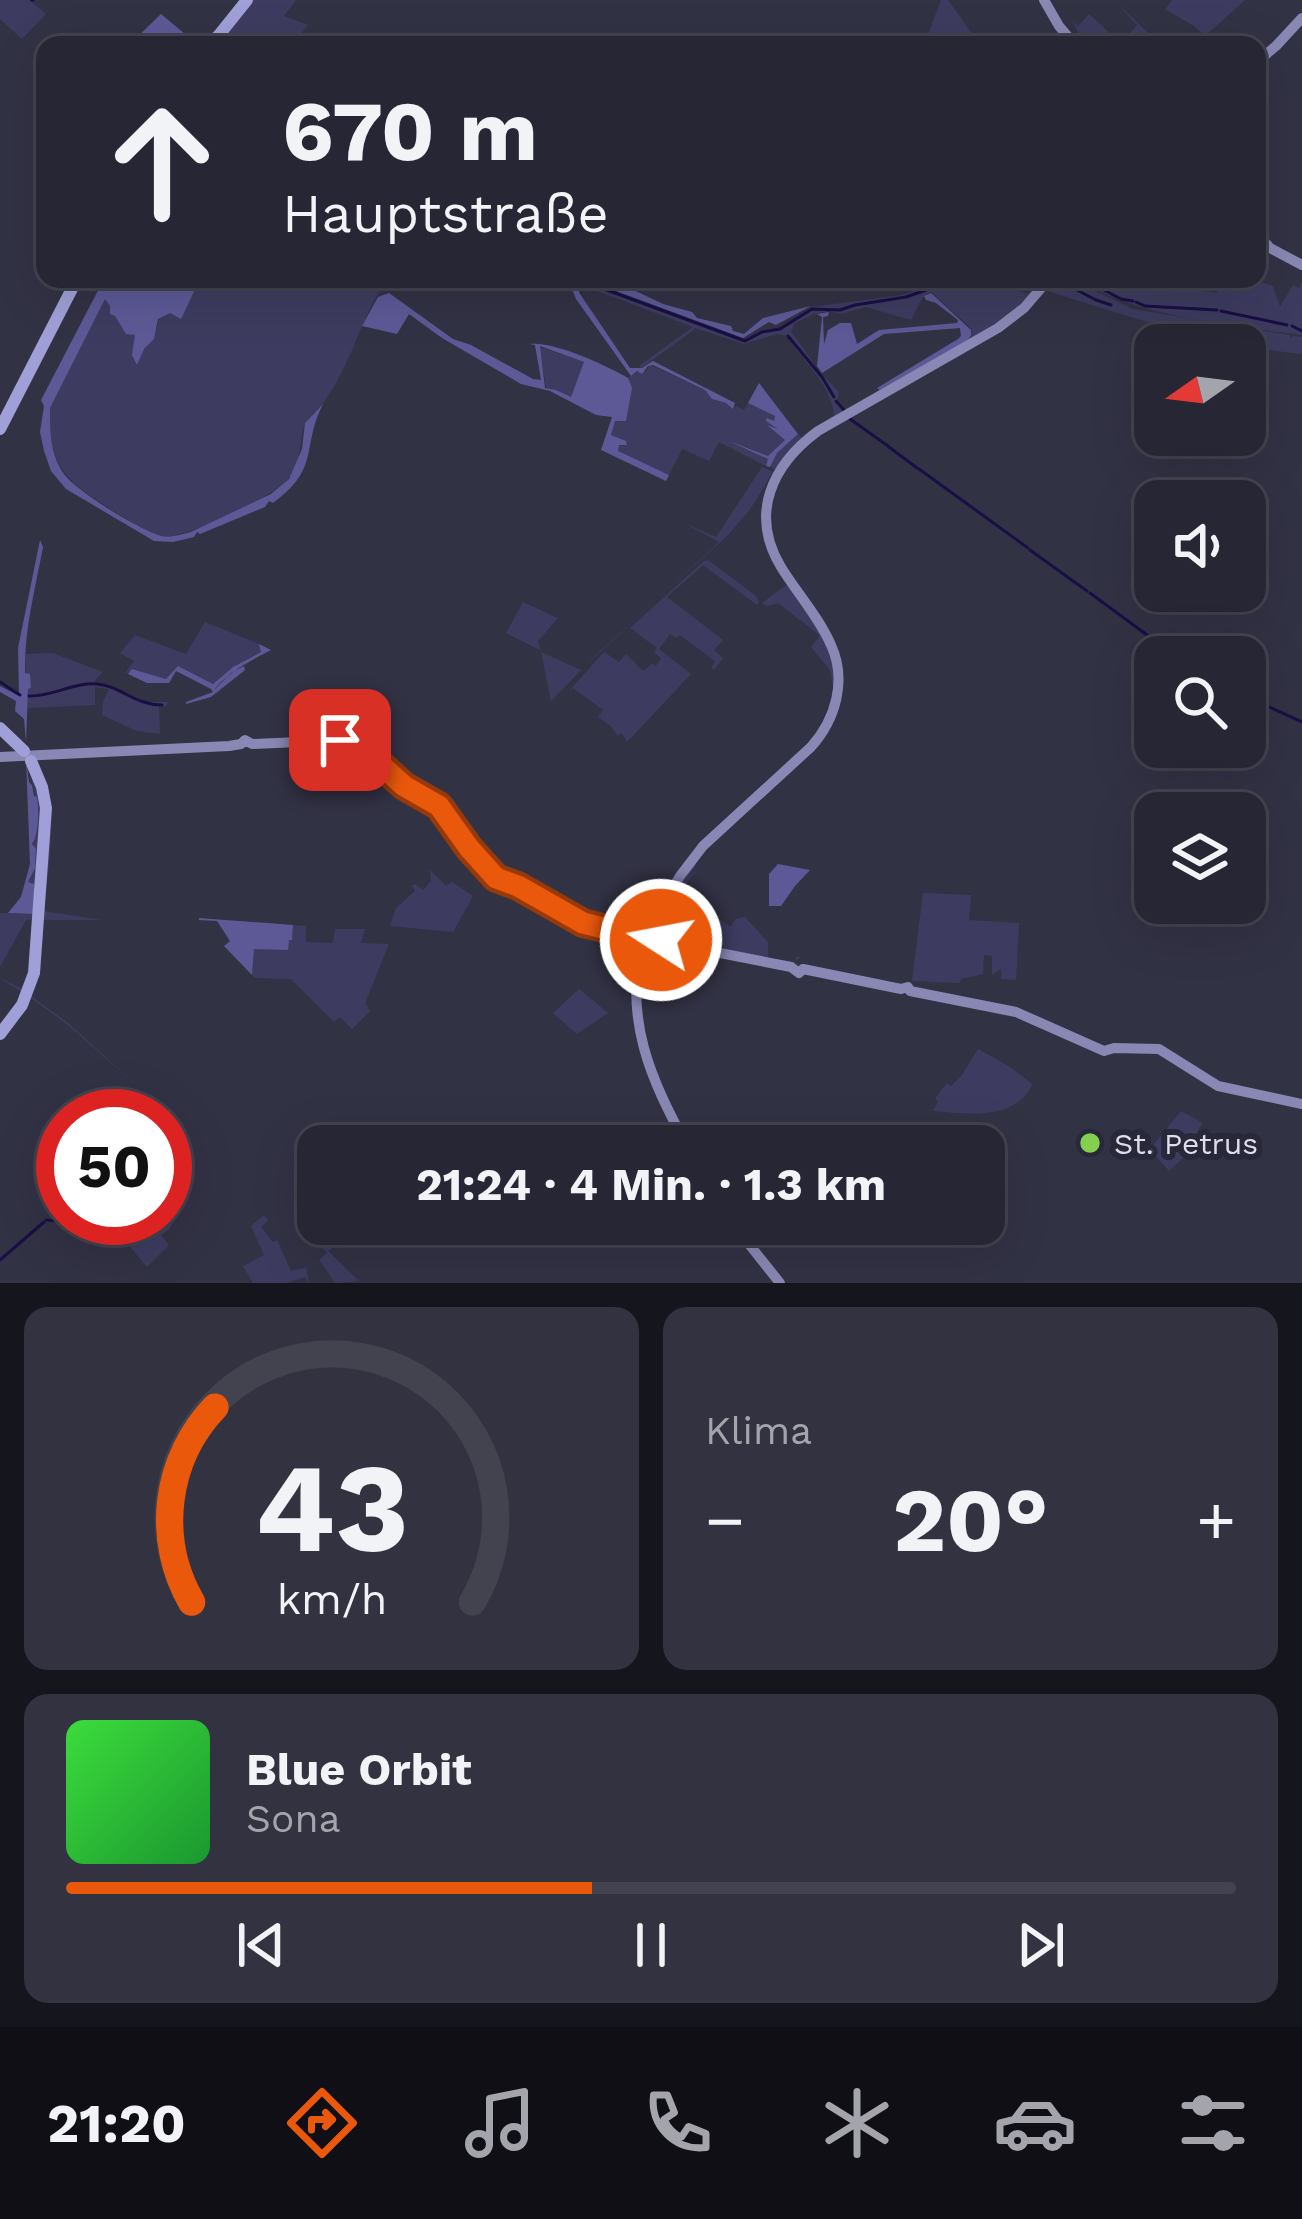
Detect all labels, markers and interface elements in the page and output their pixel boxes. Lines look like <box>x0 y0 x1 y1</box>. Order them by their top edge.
text: 670 m <box>282 82 538 180</box>
icon: ahead <box>84 84 240 240</box>
text: Hauptstraße <box>282 182 609 245</box>
north arrow <box>1134 324 1266 456</box>
map controls <box>1134 324 1266 924</box>
button: sound <box>1134 480 1266 612</box>
button: search <box>1134 636 1266 768</box>
pin <box>289 689 391 791</box>
icon: arrive <box>307 707 373 773</box>
button: layers <box>1134 792 1266 924</box>
position arrow <box>598 877 724 1003</box>
speed limit sign: 50 <box>36 1089 192 1245</box>
place label: St. Petrus <box>1114 1126 1258 1161</box>
marker: St. Petrus <box>1077 1130 1103 1156</box>
text: 21:24 · 4 Min. · 1.3 km <box>416 1158 886 1211</box>
text: Klima <box>705 1408 812 1453</box>
text: 43 <box>254 1435 409 1581</box>
text: 20° <box>892 1467 1049 1573</box>
text: − <box>705 1482 745 1559</box>
text: + <box>1196 1482 1236 1559</box>
text: km/h <box>276 1573 387 1623</box>
text: Blue Orbit <box>246 1743 472 1796</box>
text: Sona <box>246 1796 341 1841</box>
icon: previous <box>228 1912 294 1978</box>
icon: pause <box>618 1912 684 1978</box>
icon: next <box>1008 1912 1074 1978</box>
icon: directions <box>280 2081 364 2165</box>
icon: music <box>458 2081 542 2165</box>
icon: phone <box>636 2081 720 2165</box>
icon: climate <box>815 2081 899 2165</box>
icon: car <box>993 2081 1077 2165</box>
icon: filters <box>1171 2081 1255 2165</box>
text: 21:20 <box>47 2092 186 2155</box>

